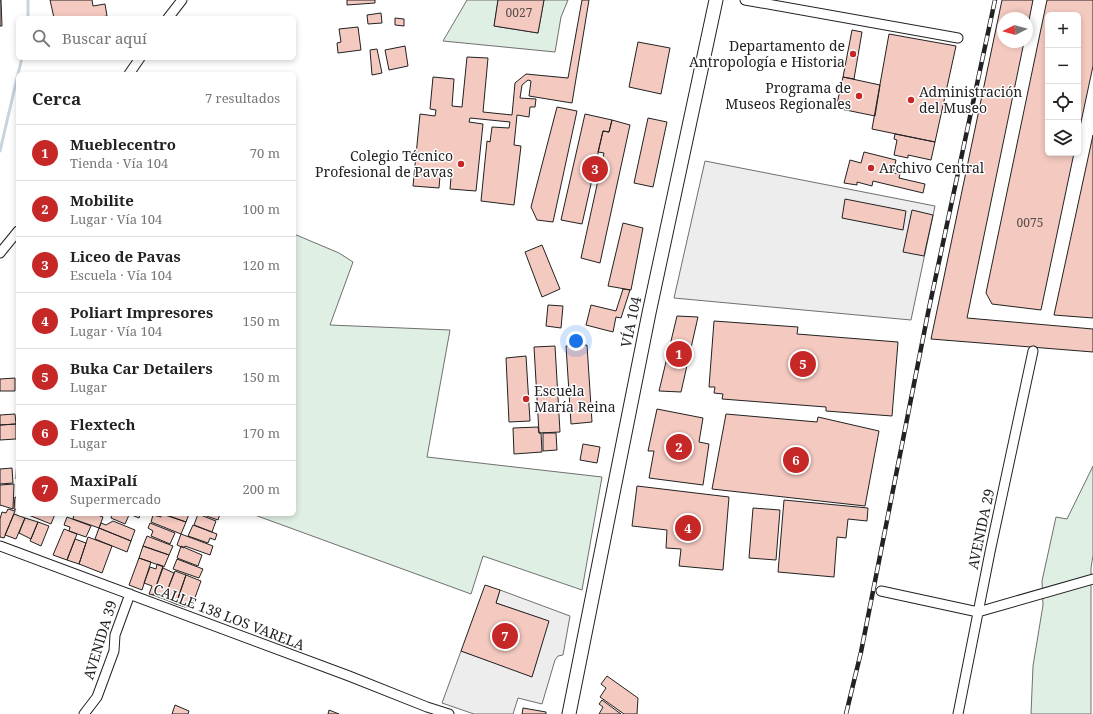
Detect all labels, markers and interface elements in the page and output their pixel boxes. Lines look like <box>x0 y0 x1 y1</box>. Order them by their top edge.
house number: 0027 <box>506 4 533 21</box>
north arrow <box>997 12 1033 48</box>
map controls <box>1045 12 1081 156</box>
button: + <box>1045 12 1081 48</box>
search box <box>16 16 296 60</box>
icon: search <box>30 27 52 49</box>
text: Buscar aquí <box>62 28 147 48</box>
place label: Departamento de Antropología e Historia <box>689 36 845 71</box>
button: − <box>1045 48 1081 84</box>
marker: Departamento de Antropología e Historia <box>848 49 858 59</box>
place label: Programa de Museos Regionales <box>725 78 851 113</box>
place label: Administración del Museo <box>919 82 1022 117</box>
button: locate <box>1045 84 1081 120</box>
text: Cerca <box>32 87 81 110</box>
text: 7 resultados <box>205 89 280 107</box>
marker: Programa de Museos Regionales <box>854 91 864 101</box>
marker: Administración del Museo <box>906 95 916 105</box>
button: layers <box>1045 120 1081 156</box>
text: Mueblecentro <box>70 134 176 154</box>
text: 1 <box>41 144 49 162</box>
text: 70 m <box>250 144 280 162</box>
place label: Colegio Técnico Profesional de Pavas <box>315 146 453 181</box>
text: Tienda · Vía 104 <box>70 154 168 172</box>
pin: 3 <box>582 154 608 184</box>
place label: Archivo Central <box>879 158 985 177</box>
marker: Colegio Técnico Profesional de Pavas <box>456 159 466 169</box>
marker: Archivo Central <box>866 163 876 173</box>
text: Mobilite <box>70 190 134 210</box>
text: 2 <box>41 200 49 218</box>
text: 100 m <box>243 200 280 218</box>
text: Lugar · Vía 104 <box>70 210 162 228</box>
house number: 0075 <box>1017 214 1043 231</box>
text: Liceo de Pavas <box>70 246 181 266</box>
text: 3 <box>41 256 49 274</box>
text: 120 m <box>243 256 280 274</box>
text: Escuela · Vía 104 <box>70 266 172 284</box>
street label: VÍA 104 <box>616 295 645 349</box>
text: Poliart Impresores <box>70 302 213 322</box>
text: 4 <box>41 312 49 330</box>
text: 150 m <box>243 312 280 330</box>
text: Lugar · Vía 104 <box>70 322 162 340</box>
your location <box>566 331 586 351</box>
pin: 1 <box>666 339 692 369</box>
pin: 5 <box>790 349 816 379</box>
text: Buka Car Detailers <box>70 358 213 378</box>
text: 5 <box>41 368 49 386</box>
text: 150 m <box>243 368 280 386</box>
text: Lugar <box>70 378 107 396</box>
place label: Escuela María Reina <box>534 381 616 416</box>
marker: Escuela María Reina <box>521 394 531 404</box>
text: Flextech <box>70 414 135 434</box>
text: 6 <box>41 424 49 442</box>
text: 170 m <box>243 424 280 442</box>
pin: 2 <box>666 432 692 462</box>
text: Lugar <box>70 434 107 452</box>
pin: 6 <box>783 445 809 475</box>
text: MaxiPalí <box>70 470 137 490</box>
text: 7 <box>41 480 49 498</box>
text: 200 m <box>243 480 280 498</box>
street label: AVENIDA 29 <box>963 487 998 571</box>
text: Supermercado <box>70 490 161 508</box>
pin: 4 <box>675 513 701 543</box>
street label: CALLE 138 LOS VARELA <box>151 579 308 654</box>
street label: AVENIDA 39 <box>78 598 121 682</box>
pin: 7 <box>492 621 518 651</box>

